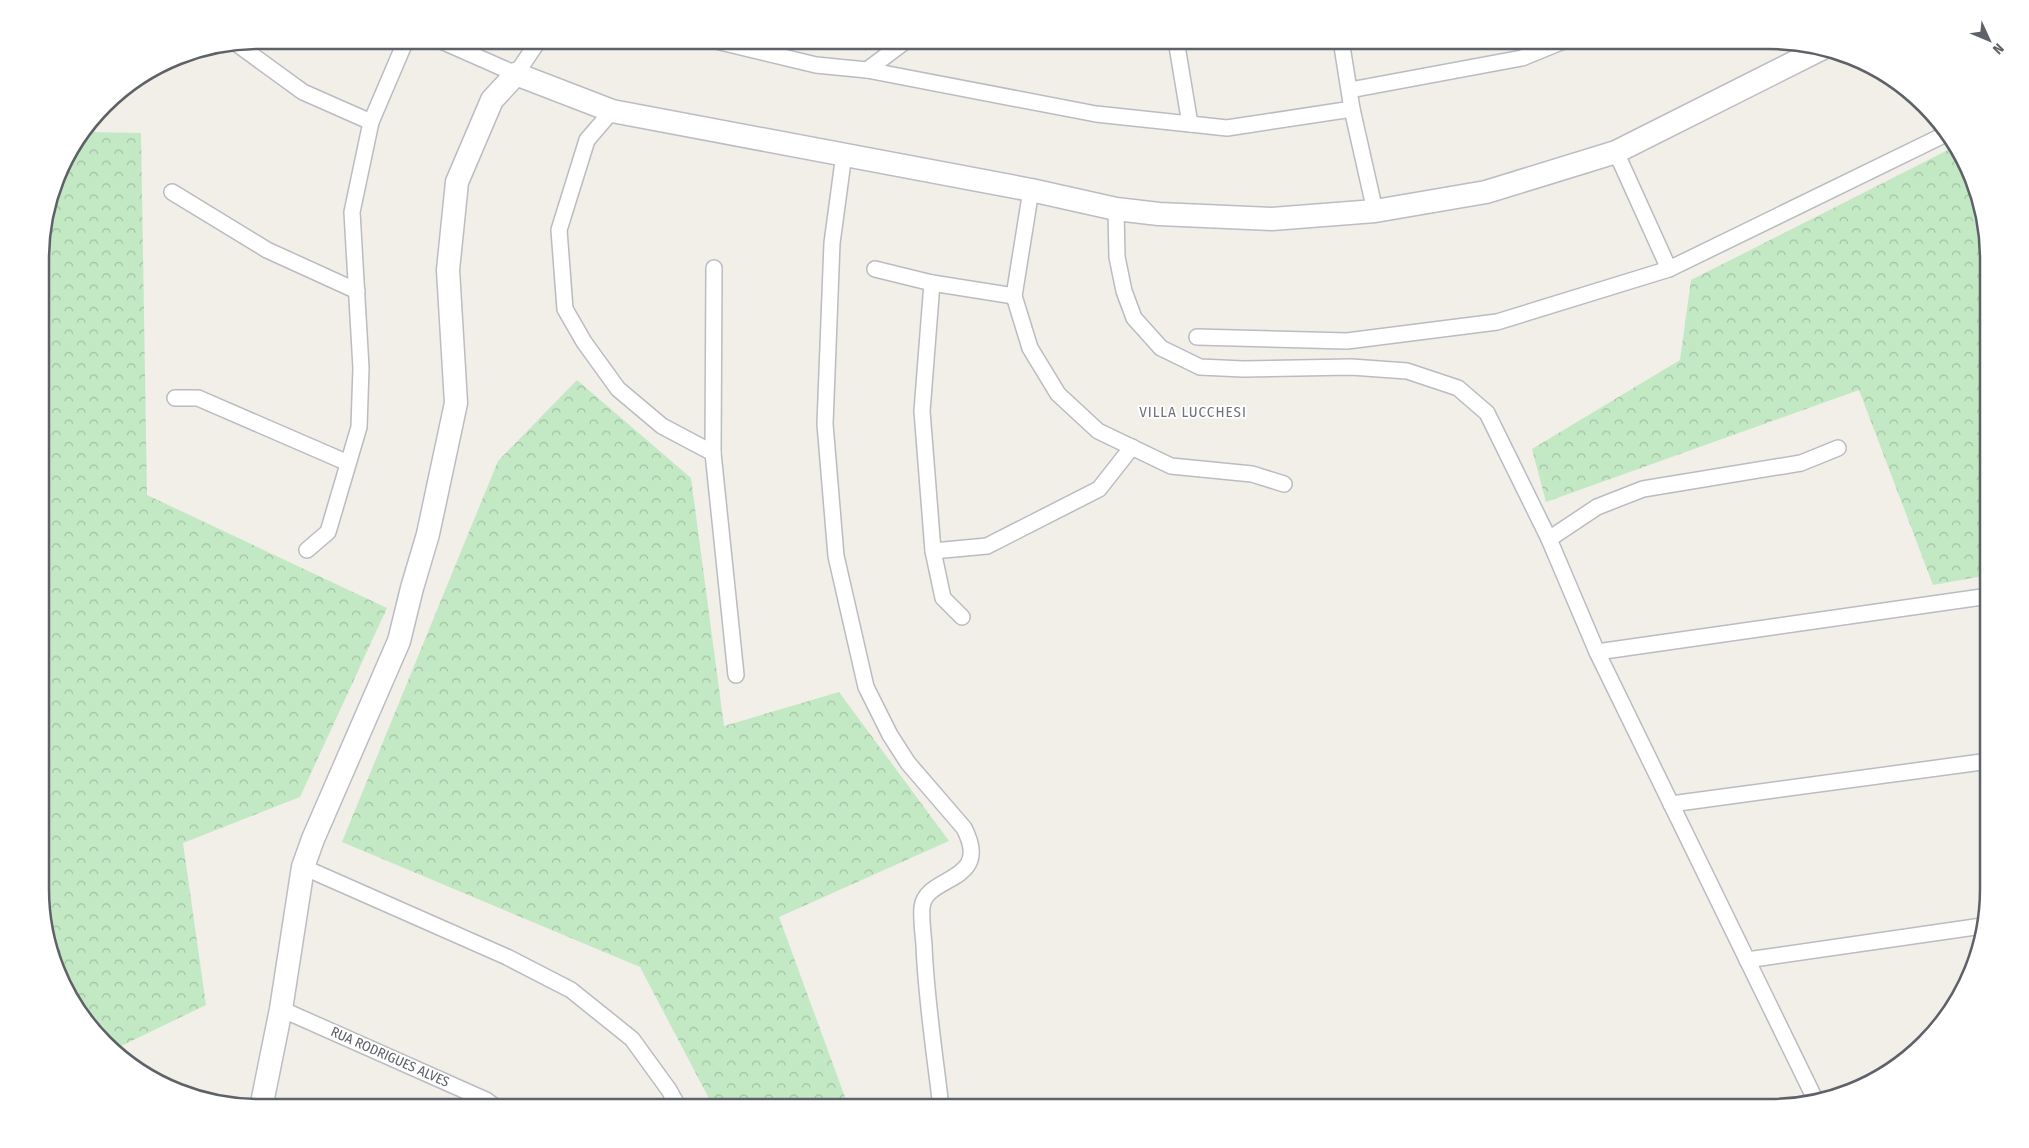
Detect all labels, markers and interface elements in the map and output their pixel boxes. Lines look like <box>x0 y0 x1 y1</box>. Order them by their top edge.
north arrow <box>1964 15 2014 65</box>
text: N <box>1989 40 2007 58</box>
district label: VILLA LUCCHESI <box>1139 403 1247 421</box>
street label: RUA RODRIGUES ALVES <box>328 1023 452 1091</box>

